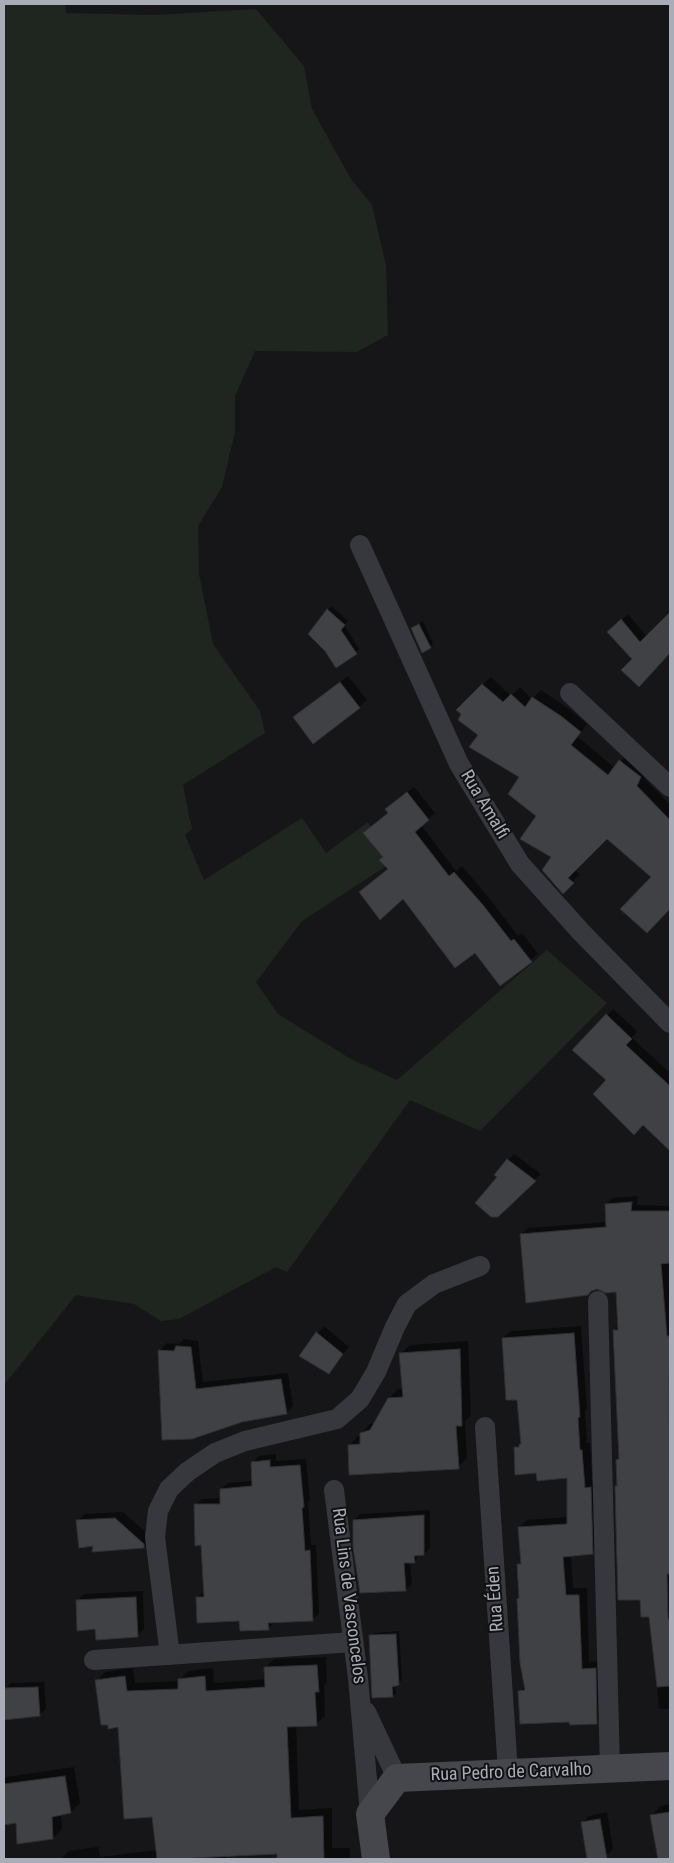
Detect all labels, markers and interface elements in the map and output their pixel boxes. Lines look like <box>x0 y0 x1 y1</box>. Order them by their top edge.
street label: Rua Amalfi <box>455 767 513 843</box>
street label: Rua Lins de Vasconcelos <box>326 1507 370 1685</box>
street label: Rua Éden <box>483 1565 509 1633</box>
street label: Rua Pedro de Carvalho <box>430 1759 592 1787</box>

